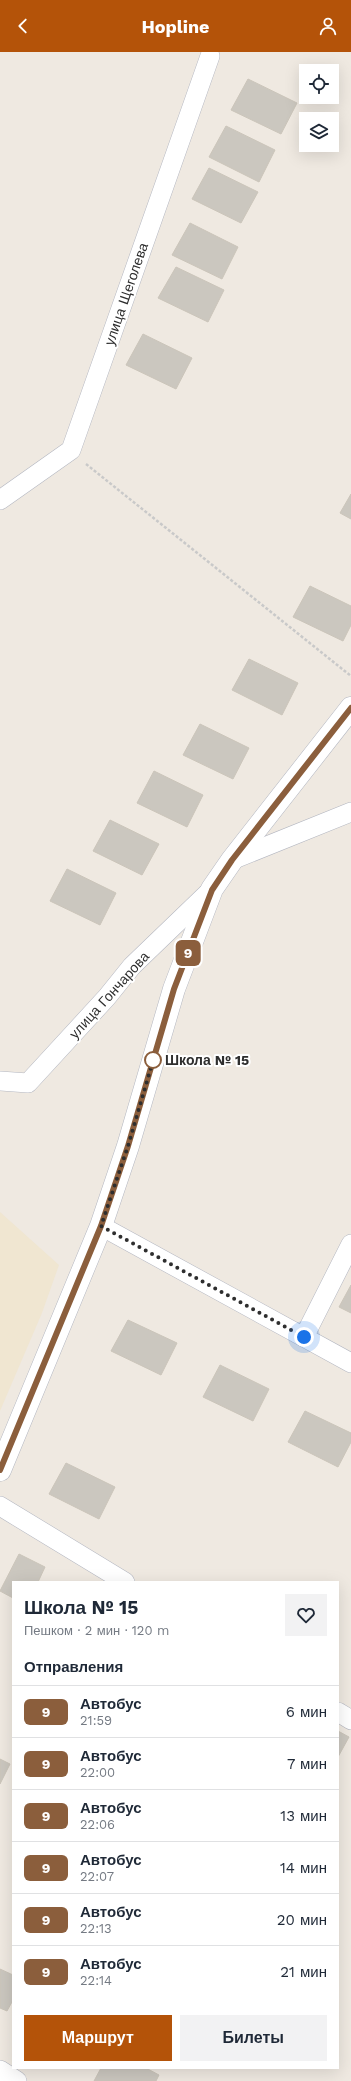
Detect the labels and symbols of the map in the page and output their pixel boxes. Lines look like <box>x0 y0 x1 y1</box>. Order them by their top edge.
street label: улица Щеголева <box>101 240 151 347</box>
line badge: 9 <box>175 940 201 966</box>
street label: улица Гончарова <box>66 948 152 1042</box>
marker: Школа № 15 <box>144 1051 162 1069</box>
place label: Школа № 15 <box>165 1052 249 1068</box>
your location <box>294 1327 314 1347</box>

